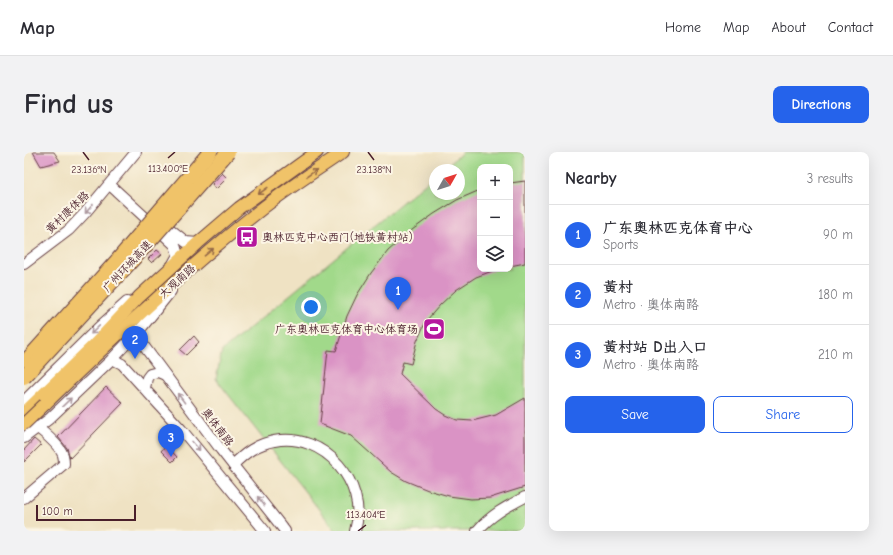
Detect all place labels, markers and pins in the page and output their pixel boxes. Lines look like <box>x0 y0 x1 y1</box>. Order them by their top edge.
bus stop icon: 奥林匹克中心西门(地铁黄村站) <box>234 224 260 250</box>
place label: 奥林匹克中心西门(地铁黄村站) <box>262 231 413 244</box>
pin: 1 <box>385 277 411 310</box>
sports icon: 广东奥林匹克体育中心体育场 <box>421 316 447 342</box>
place label: 广东奥林匹克体育中心体育场 <box>275 323 418 336</box>
pin: 2 <box>122 326 148 359</box>
pin: 3 <box>158 424 184 457</box>

